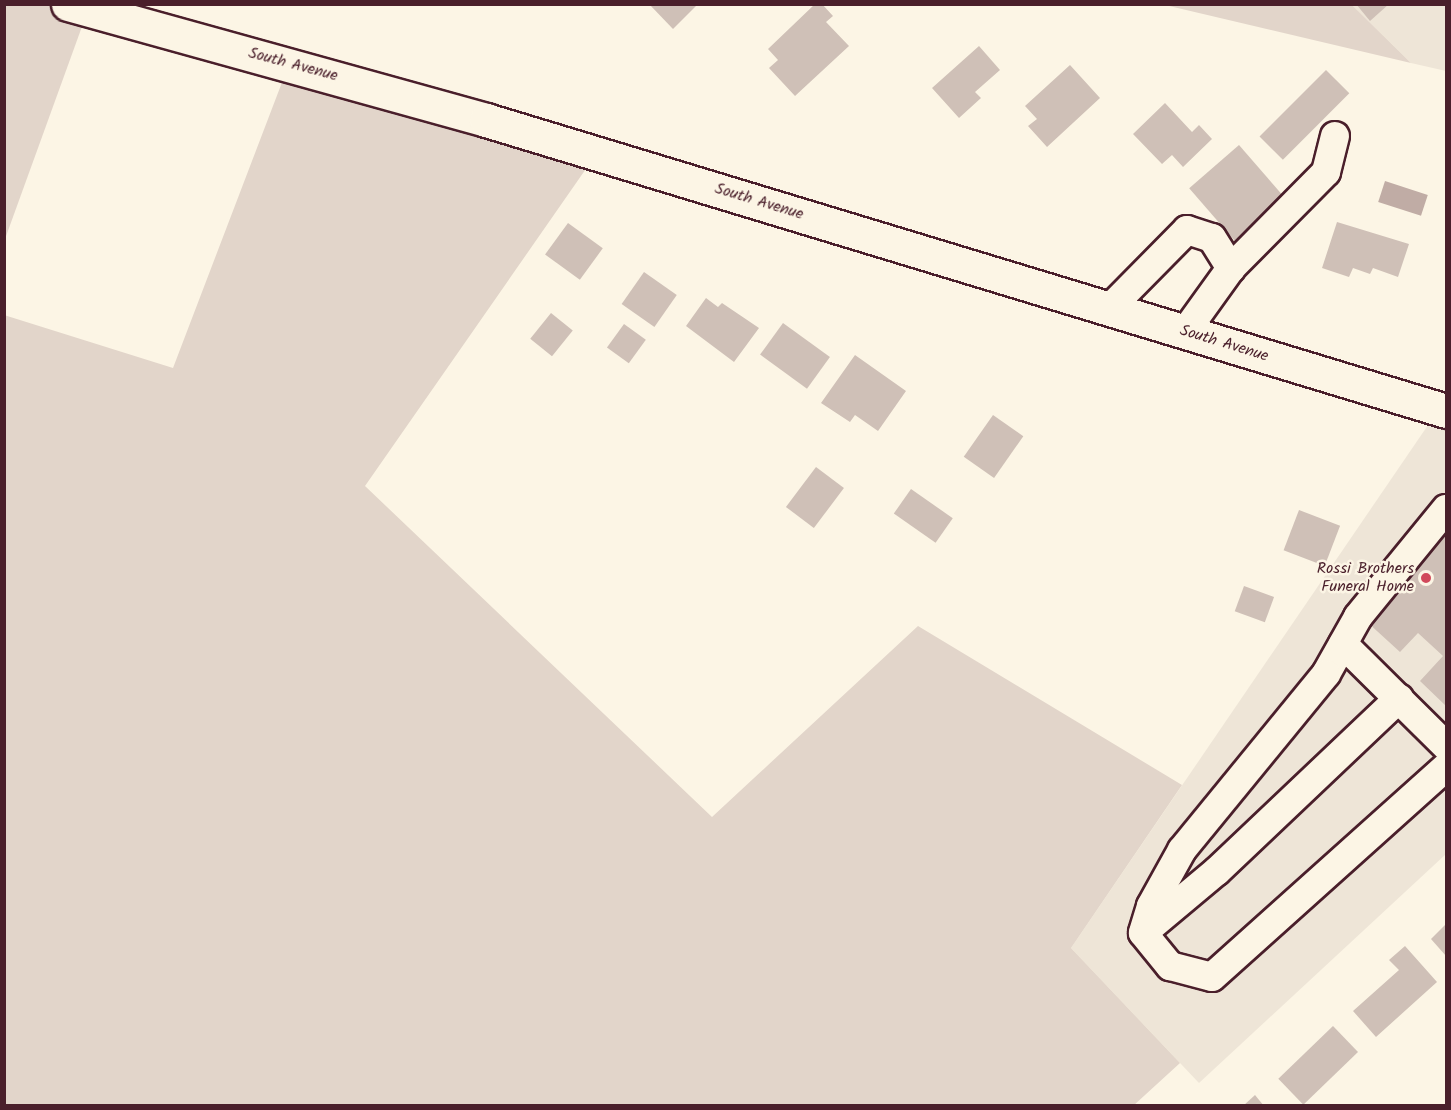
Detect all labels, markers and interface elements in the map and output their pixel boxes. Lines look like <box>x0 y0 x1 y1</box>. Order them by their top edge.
street label: South Avenue <box>246 44 340 86</box>
street label: South Avenue <box>712 179 806 225</box>
street label: South Avenue <box>1177 321 1271 367</box>
place label: Rossi Brothers Funeral Home <box>1317 559 1414 597</box>
marker: Rossi Brothers Funeral Home <box>1419 571 1433 585</box>

